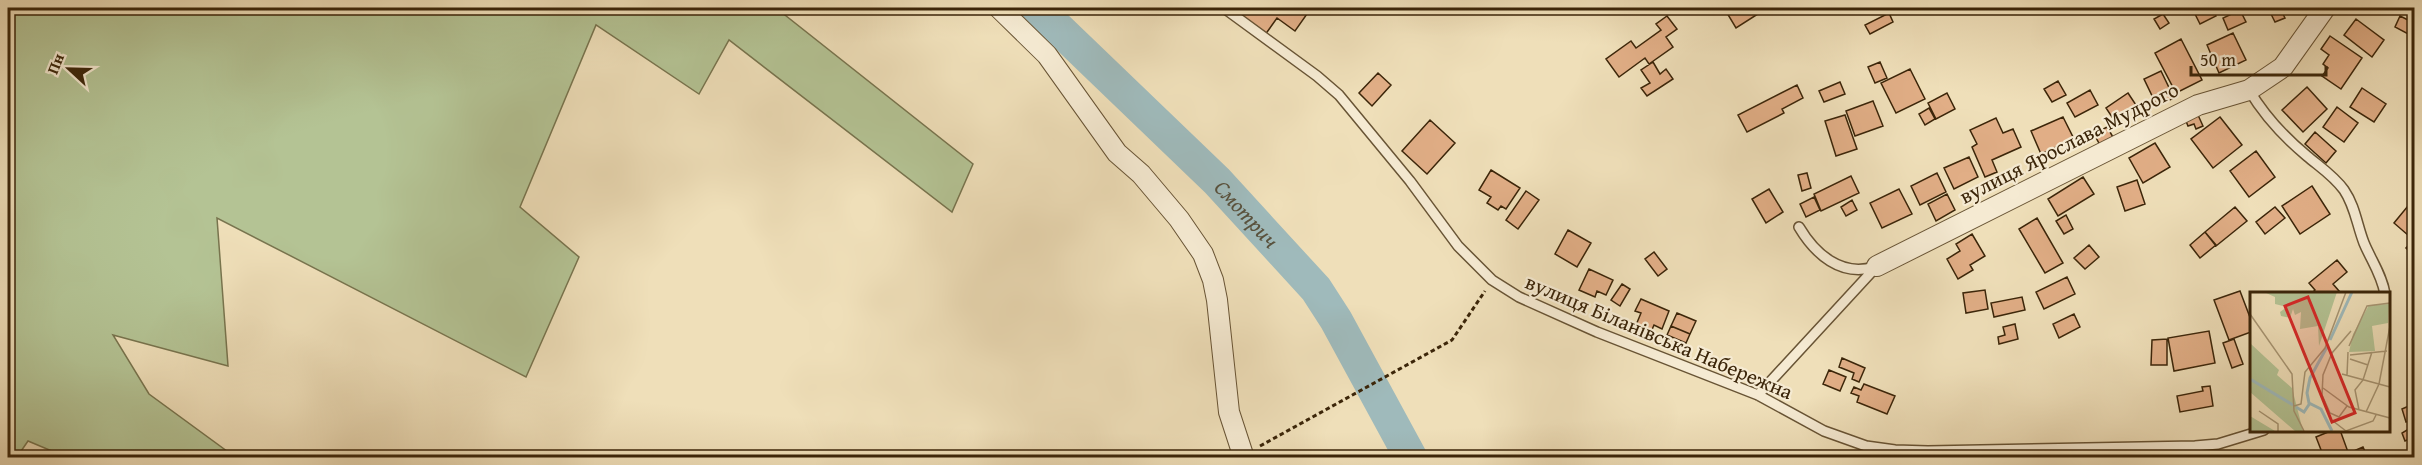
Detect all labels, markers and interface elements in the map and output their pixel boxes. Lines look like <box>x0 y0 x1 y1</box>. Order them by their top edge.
north arrow <box>39 39 99 99</box>
scale bar <box>2191 39 2326 77</box>
text: 50 m <box>2200 46 2236 73</box>
text: Пн <box>40 49 70 77</box>
street label: вулиця Ярослава Мудрого <box>1954 74 2184 211</box>
water label: Смотрич <box>1207 172 1287 255</box>
street label: вулиця Біланівська Набережна <box>1521 266 1798 407</box>
inset map <box>2250 292 2389 432</box>

